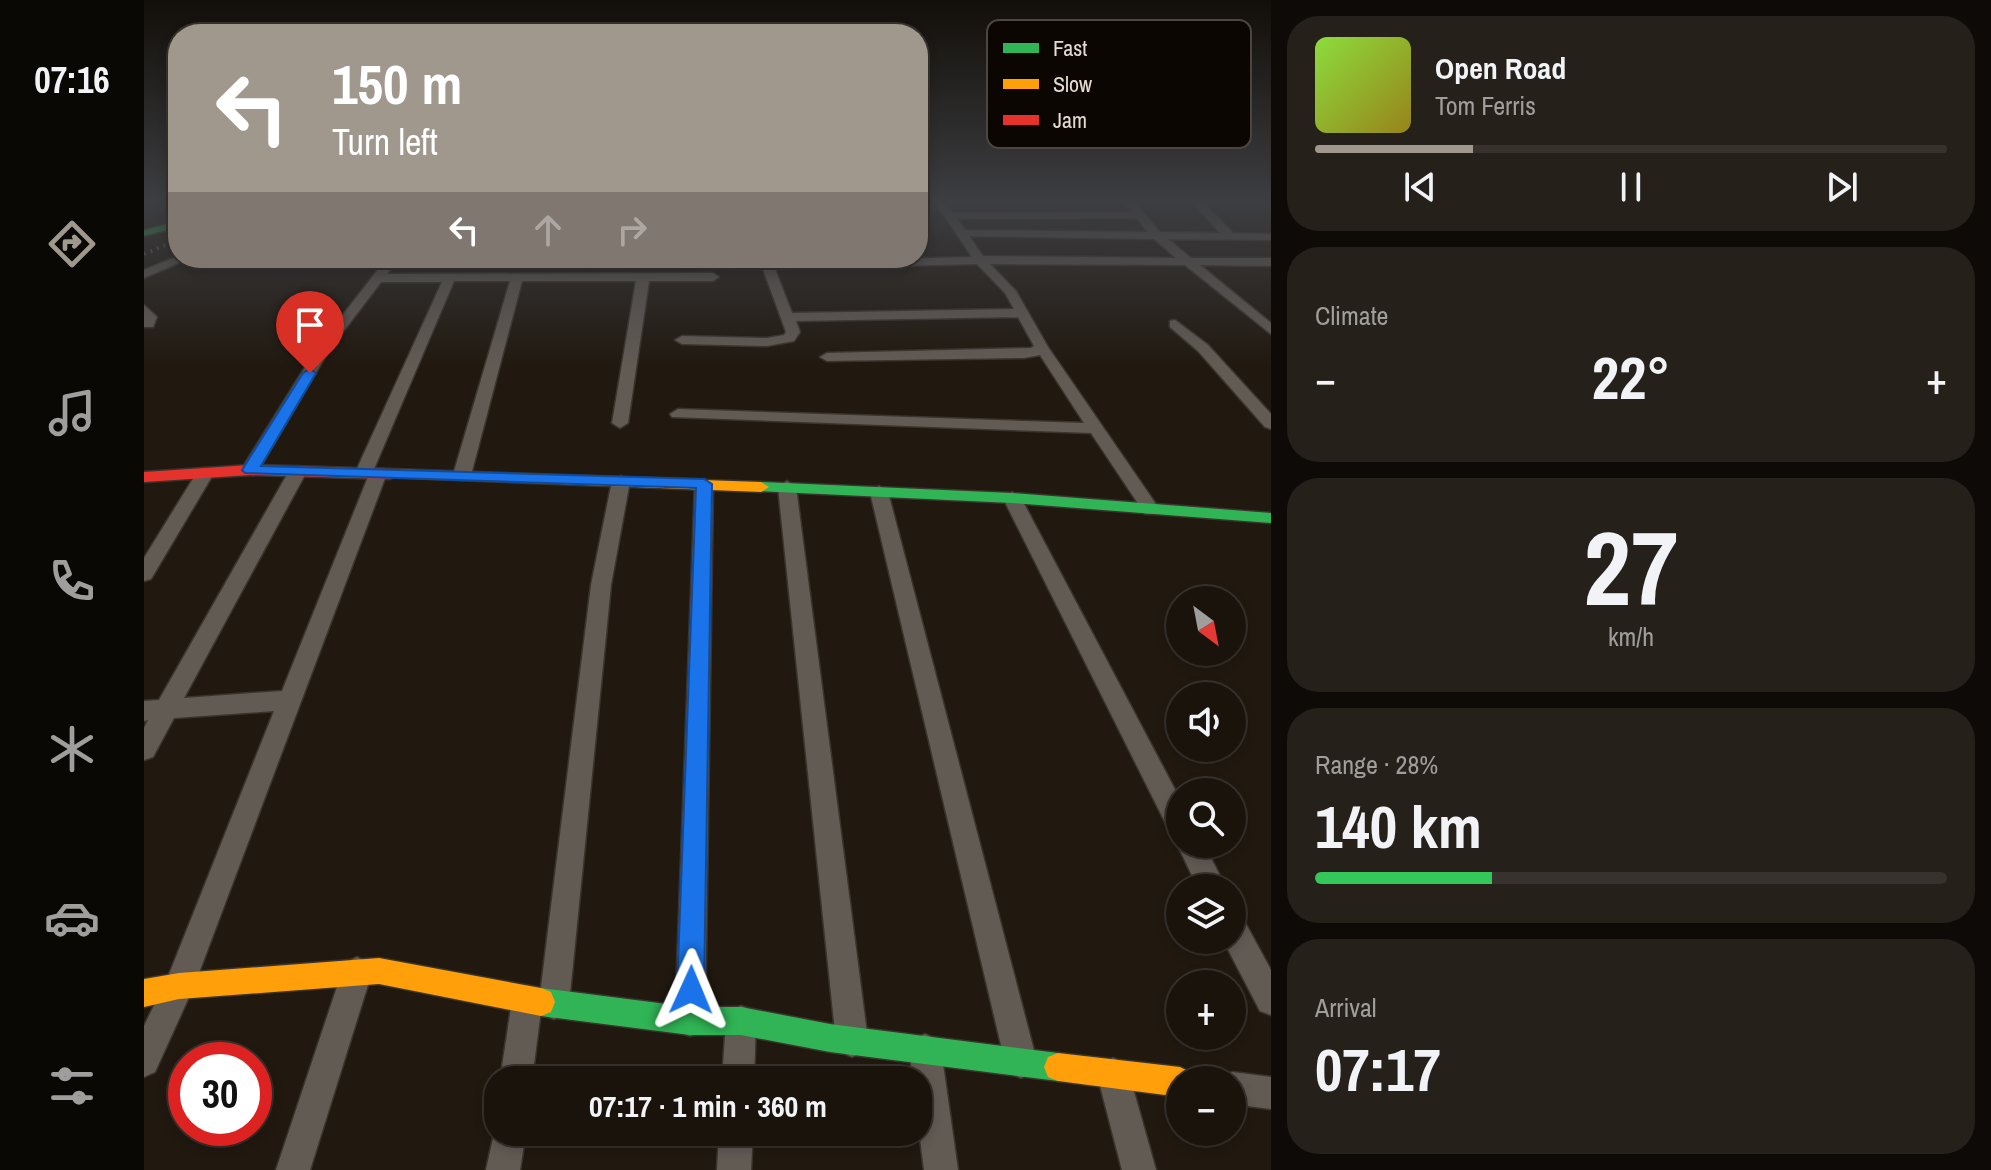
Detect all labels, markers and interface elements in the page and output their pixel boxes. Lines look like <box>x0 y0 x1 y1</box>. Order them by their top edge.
legend <box>987 20 1251 148</box>
text: Fast <box>1053 33 1087 63</box>
text: 150 m <box>332 46 462 121</box>
text: Open Road <box>1435 48 1566 88</box>
text: 07:16 <box>34 56 110 104</box>
icon: left <box>200 56 304 160</box>
text: Slow <box>1053 69 1092 99</box>
text: Tom Ferris <box>1435 88 1536 123</box>
text: Jam <box>1053 105 1087 135</box>
text: Turn left <box>332 118 438 166</box>
icon: previous <box>1398 165 1442 209</box>
icon: pause <box>1609 165 1653 209</box>
icon: next <box>1820 165 1864 209</box>
icon: left <box>442 208 486 252</box>
icon: ahead <box>526 208 570 252</box>
icon: right <box>610 208 654 252</box>
icon: directions <box>44 216 100 272</box>
pin <box>276 291 344 373</box>
text: Climate <box>1315 298 1388 333</box>
icon: arrive <box>288 303 332 347</box>
text: 22° <box>1592 337 1670 418</box>
text: − <box>1315 348 1336 408</box>
text: + <box>1926 348 1947 408</box>
icon: music <box>44 385 100 441</box>
text: 27 <box>1584 497 1678 637</box>
icon: phone <box>44 553 100 609</box>
north arrow <box>1166 586 1246 666</box>
map controls <box>1166 586 1246 1146</box>
text: km/h <box>1608 619 1654 654</box>
button: sound <box>1166 682 1246 762</box>
icon: climate <box>44 721 100 777</box>
text: Range · 28% <box>1315 747 1438 782</box>
button: search <box>1166 778 1246 858</box>
text: 140 km <box>1315 786 1482 867</box>
button: layers <box>1166 874 1246 954</box>
icon: car <box>44 890 100 946</box>
position arrow <box>649 948 733 1032</box>
button: + <box>1166 970 1246 1050</box>
text: Arrival <box>1315 990 1377 1025</box>
text: 07:17 <box>1315 1029 1441 1110</box>
speed limit sign: 30 <box>168 1042 272 1146</box>
icon: filters <box>44 1058 100 1114</box>
button: − <box>1166 1066 1246 1146</box>
text: 07:17 · 1 min · 360 m <box>589 1086 827 1126</box>

